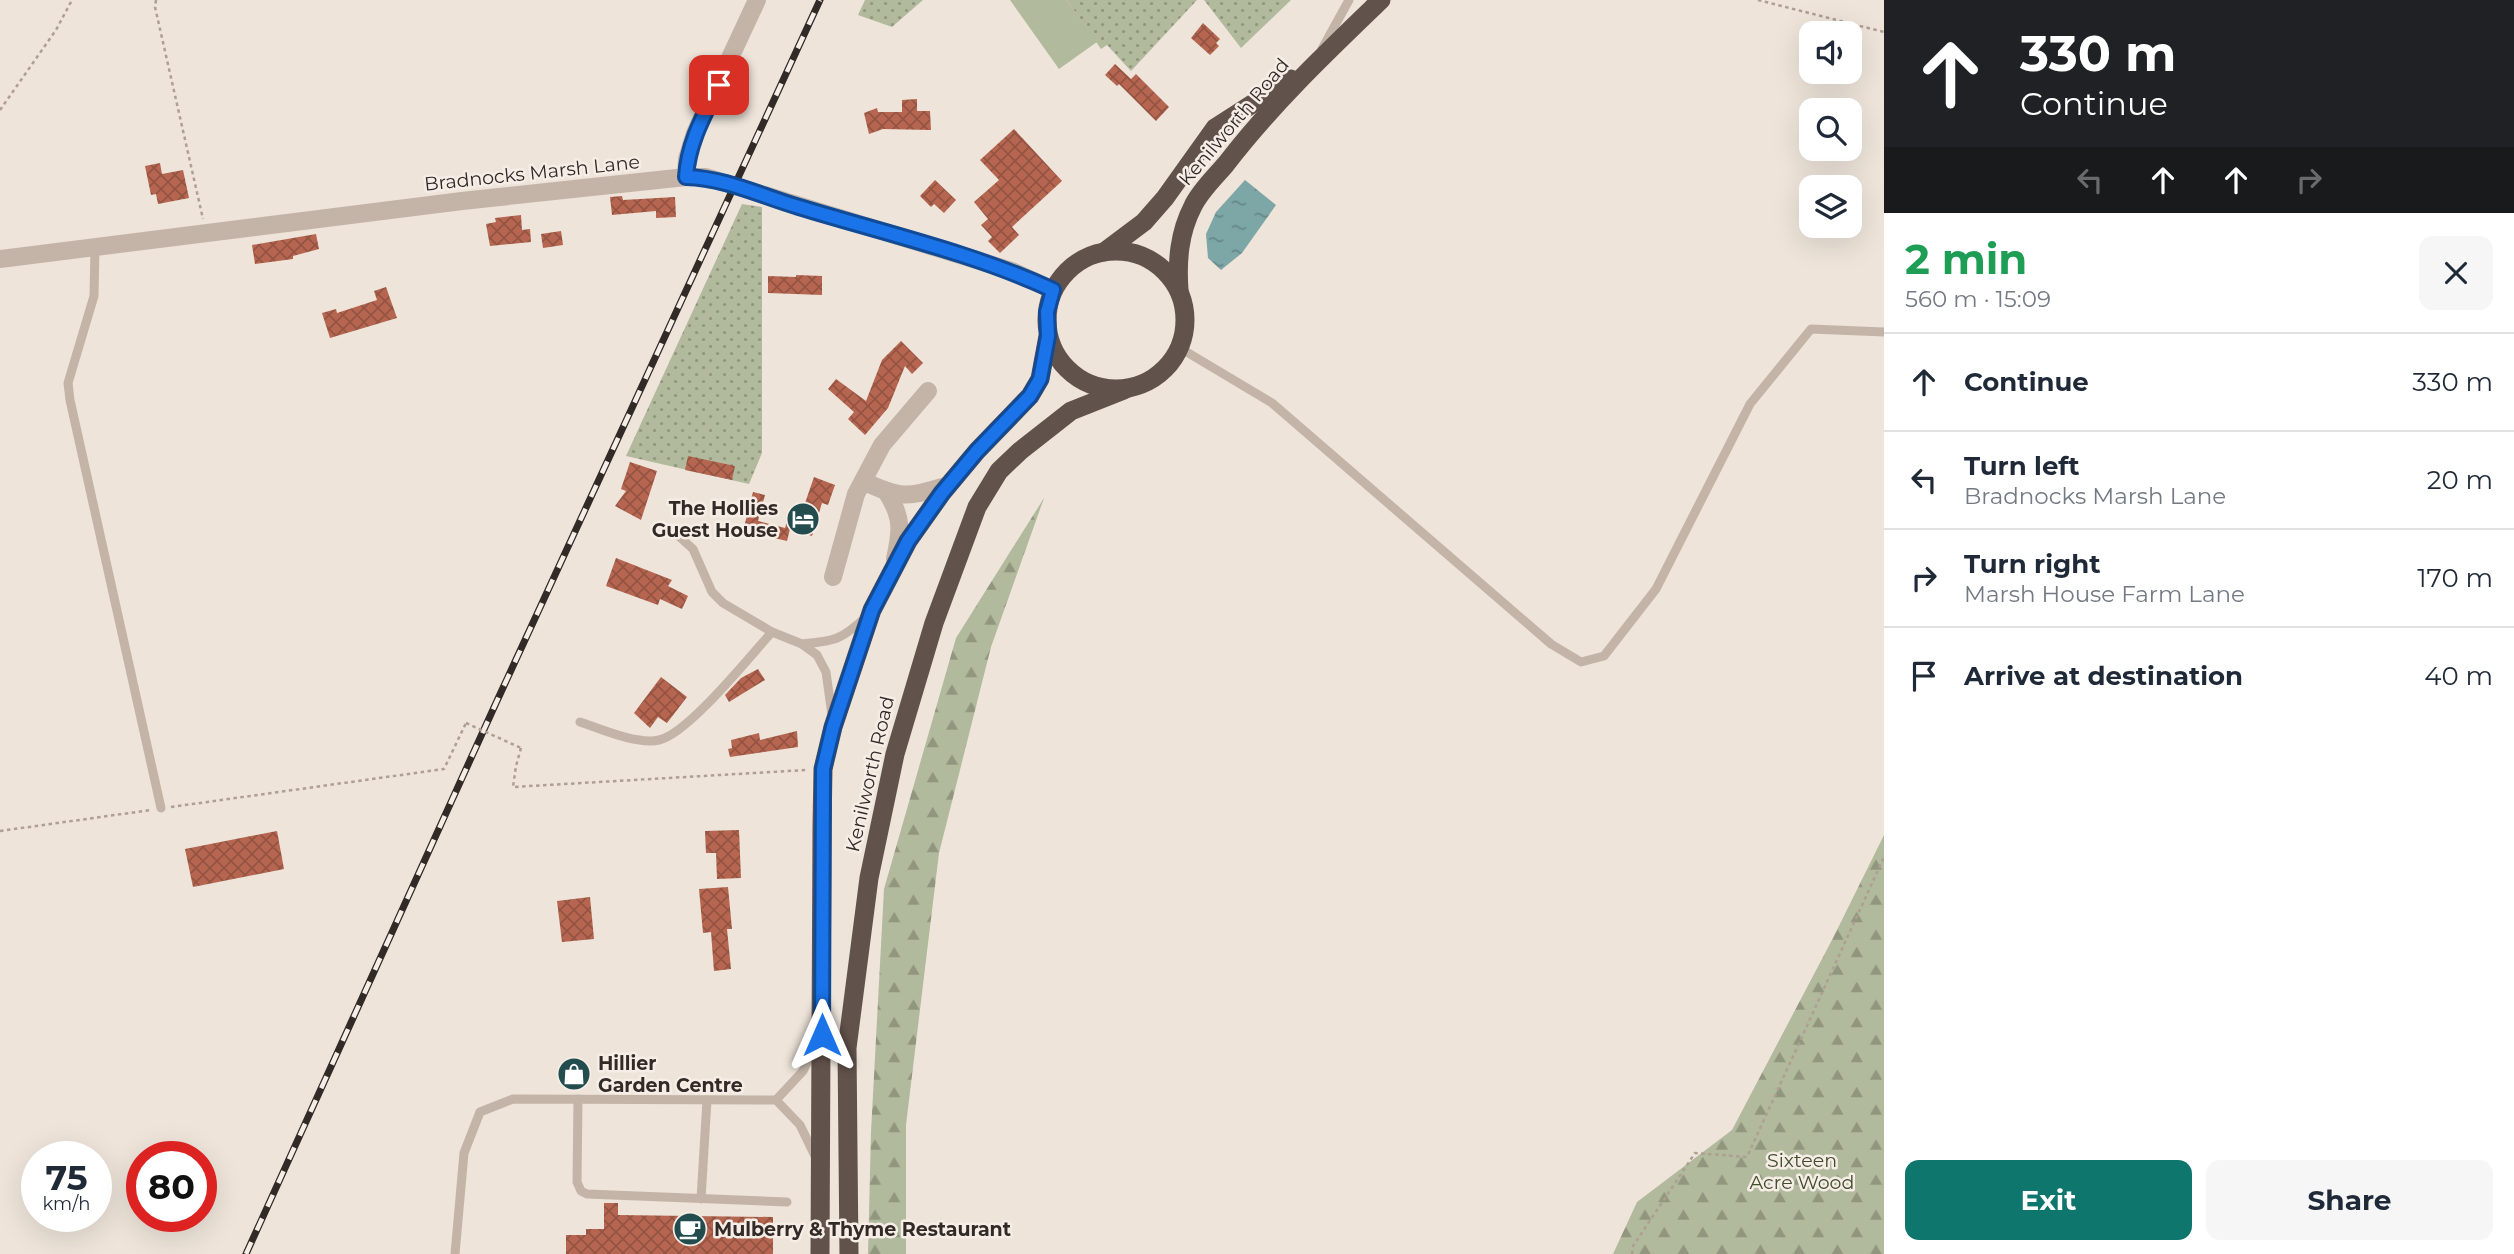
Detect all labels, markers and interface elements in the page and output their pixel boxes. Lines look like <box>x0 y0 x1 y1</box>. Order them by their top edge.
map controls <box>1799 21 1862 238</box>
button: sound <box>1799 21 1862 84</box>
text: 330 m <box>2020 24 2176 83</box>
icon: ahead <box>1905 28 1996 119</box>
street label: Kenilworth Road <box>1174 54 1294 190</box>
pin <box>689 55 749 115</box>
icon: arrive <box>700 66 738 104</box>
text: Continue <box>2020 84 2168 123</box>
button: search <box>1799 98 1862 161</box>
street label: Bradnocks Marsh Lane <box>423 150 641 196</box>
icon: left <box>2071 161 2109 199</box>
icon: ahead <box>2144 161 2182 199</box>
icon: ahead <box>2217 161 2255 199</box>
icon: right <box>2290 161 2328 199</box>
button: layers <box>1799 175 1862 238</box>
text: 2 min <box>1905 233 2027 285</box>
button: close <box>2419 236 2493 310</box>
text: 560 m · 15:09 <box>1905 285 2051 313</box>
icon: ahead <box>1905 363 1943 401</box>
text: Continue <box>1964 366 2089 398</box>
text: 330 m <box>2412 366 2493 398</box>
text: Turn left <box>1964 450 2080 482</box>
icon: left <box>1905 461 1943 499</box>
text: 20 m <box>2427 464 2493 496</box>
text: Bradnocks Marsh Lane <box>1964 482 2226 510</box>
place label: The Hollies Guest House <box>652 497 778 542</box>
hotel icon: The Hollies Guest House <box>784 500 822 538</box>
text: Turn right <box>1964 548 2100 580</box>
icon: right <box>1905 559 1943 597</box>
text: 170 m <box>2417 562 2493 594</box>
text: Marsh House Farm Lane <box>1964 580 2245 608</box>
icon: arrive <box>1905 657 1943 695</box>
text: Arrive at destination <box>1964 660 2243 692</box>
text: 40 m <box>2424 660 2493 692</box>
street label: Kenilworth Road <box>841 694 899 854</box>
position arrow <box>785 998 859 1072</box>
place label: Hillier Garden Centre <box>598 1052 743 1097</box>
shop icon: Hillier Garden Centre <box>555 1055 593 1093</box>
speed limit sign: 80 <box>126 1141 217 1232</box>
park label: Sixteen Acre Wood <box>1750 1149 1854 1194</box>
text: 75 <box>46 1156 87 1199</box>
button: Exit <box>1905 1160 2192 1240</box>
button: Share <box>2206 1160 2493 1240</box>
text: km/h <box>42 1193 91 1215</box>
cafe icon: Mulberry & Thyme Restaurant <box>671 1210 709 1248</box>
place label: Mulberry & Thyme Restaurant <box>714 1218 1011 1241</box>

